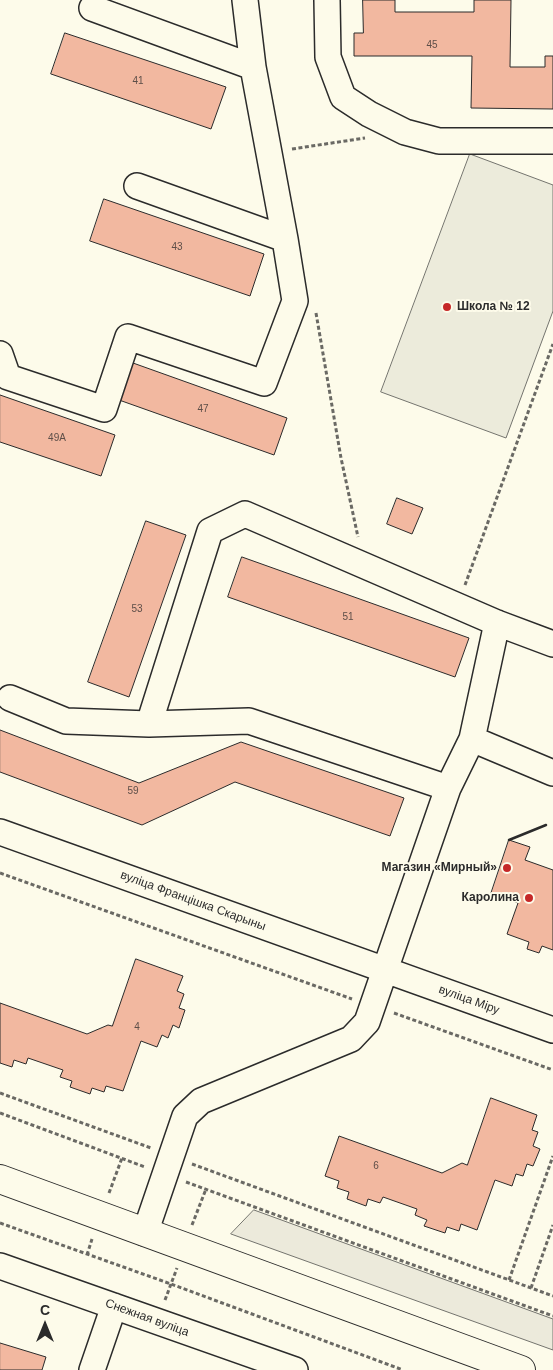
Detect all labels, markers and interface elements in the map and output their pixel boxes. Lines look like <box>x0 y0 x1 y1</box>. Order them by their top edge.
house number: 45 <box>426 39 438 51</box>
house number: 41 <box>132 75 144 87</box>
house number: 43 <box>171 241 183 253</box>
place label: Школа № 12 <box>457 300 530 314</box>
marker: Школа № 12 <box>441 301 453 313</box>
house number: 47 <box>197 403 209 415</box>
house number: 49А <box>48 432 66 444</box>
house number: 53 <box>131 603 143 615</box>
house number: 51 <box>342 611 354 623</box>
house number: 59 <box>127 785 139 797</box>
place label: Магазин «Мирный» <box>382 861 497 875</box>
marker: Магазин «Мирный» <box>501 862 513 874</box>
street label: вуліца Францішка Скарыны <box>118 868 268 934</box>
place label: Каролина <box>462 891 519 905</box>
marker: Каролина <box>523 892 535 904</box>
street label: вуліца Міру <box>437 982 501 1018</box>
house number: 4 <box>134 1021 140 1033</box>
house number: 6 <box>373 1160 379 1172</box>
street label: Снежная вуліца <box>103 1296 191 1340</box>
north arrow <box>20 1300 70 1350</box>
text: С <box>40 1302 50 1318</box>

